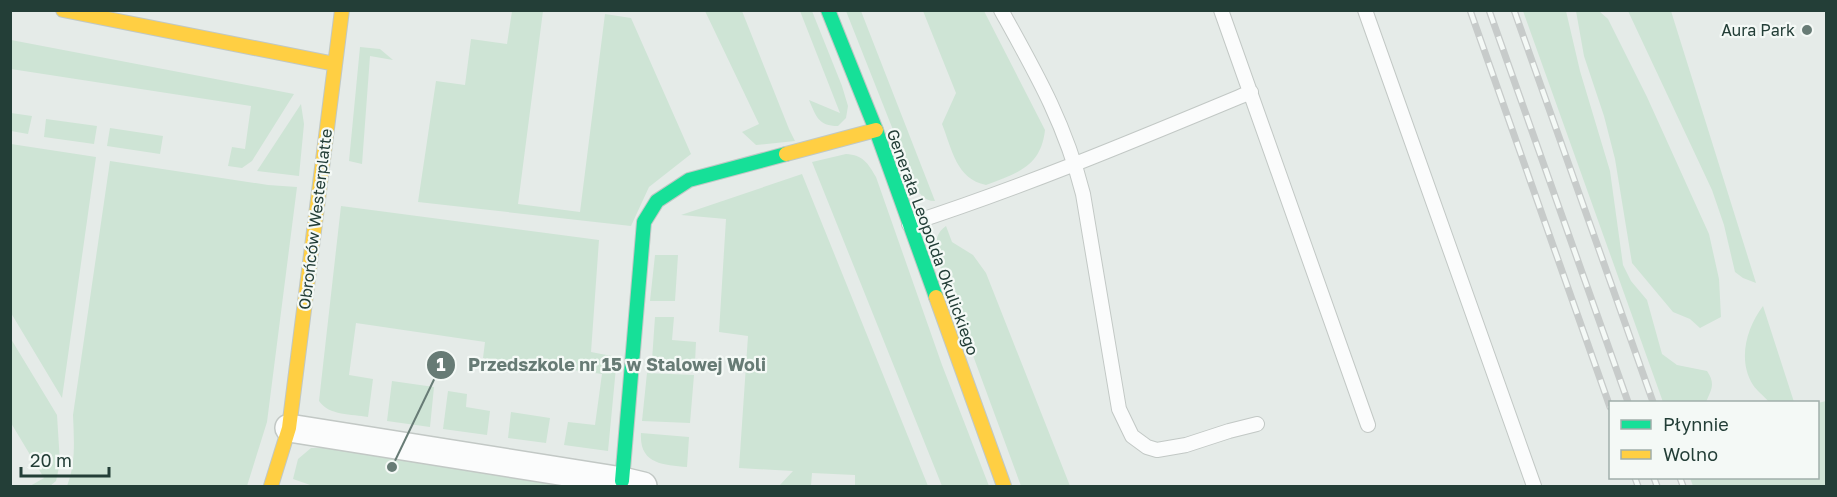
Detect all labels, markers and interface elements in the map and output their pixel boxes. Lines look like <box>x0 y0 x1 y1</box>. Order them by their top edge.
place label: Aura Park <box>1721 20 1795 40</box>
marker: Aura Park <box>1800 23 1814 37</box>
street label: Generała Leopolda Okulickiego <box>883 126 983 358</box>
street label: Obrońców Westerplatte <box>294 127 336 311</box>
callout: Przedszkole nr 15 w Stalowej Woli <box>426 347 778 383</box>
text: 1 <box>436 353 446 375</box>
text: Przedszkole nr 15 w Stalowej Woli <box>468 353 766 375</box>
legend <box>1609 401 1819 479</box>
text: Płynnie <box>1663 413 1729 435</box>
scale bar <box>21 440 110 478</box>
text: Wolno <box>1663 443 1718 465</box>
text: 20 m <box>30 449 72 471</box>

